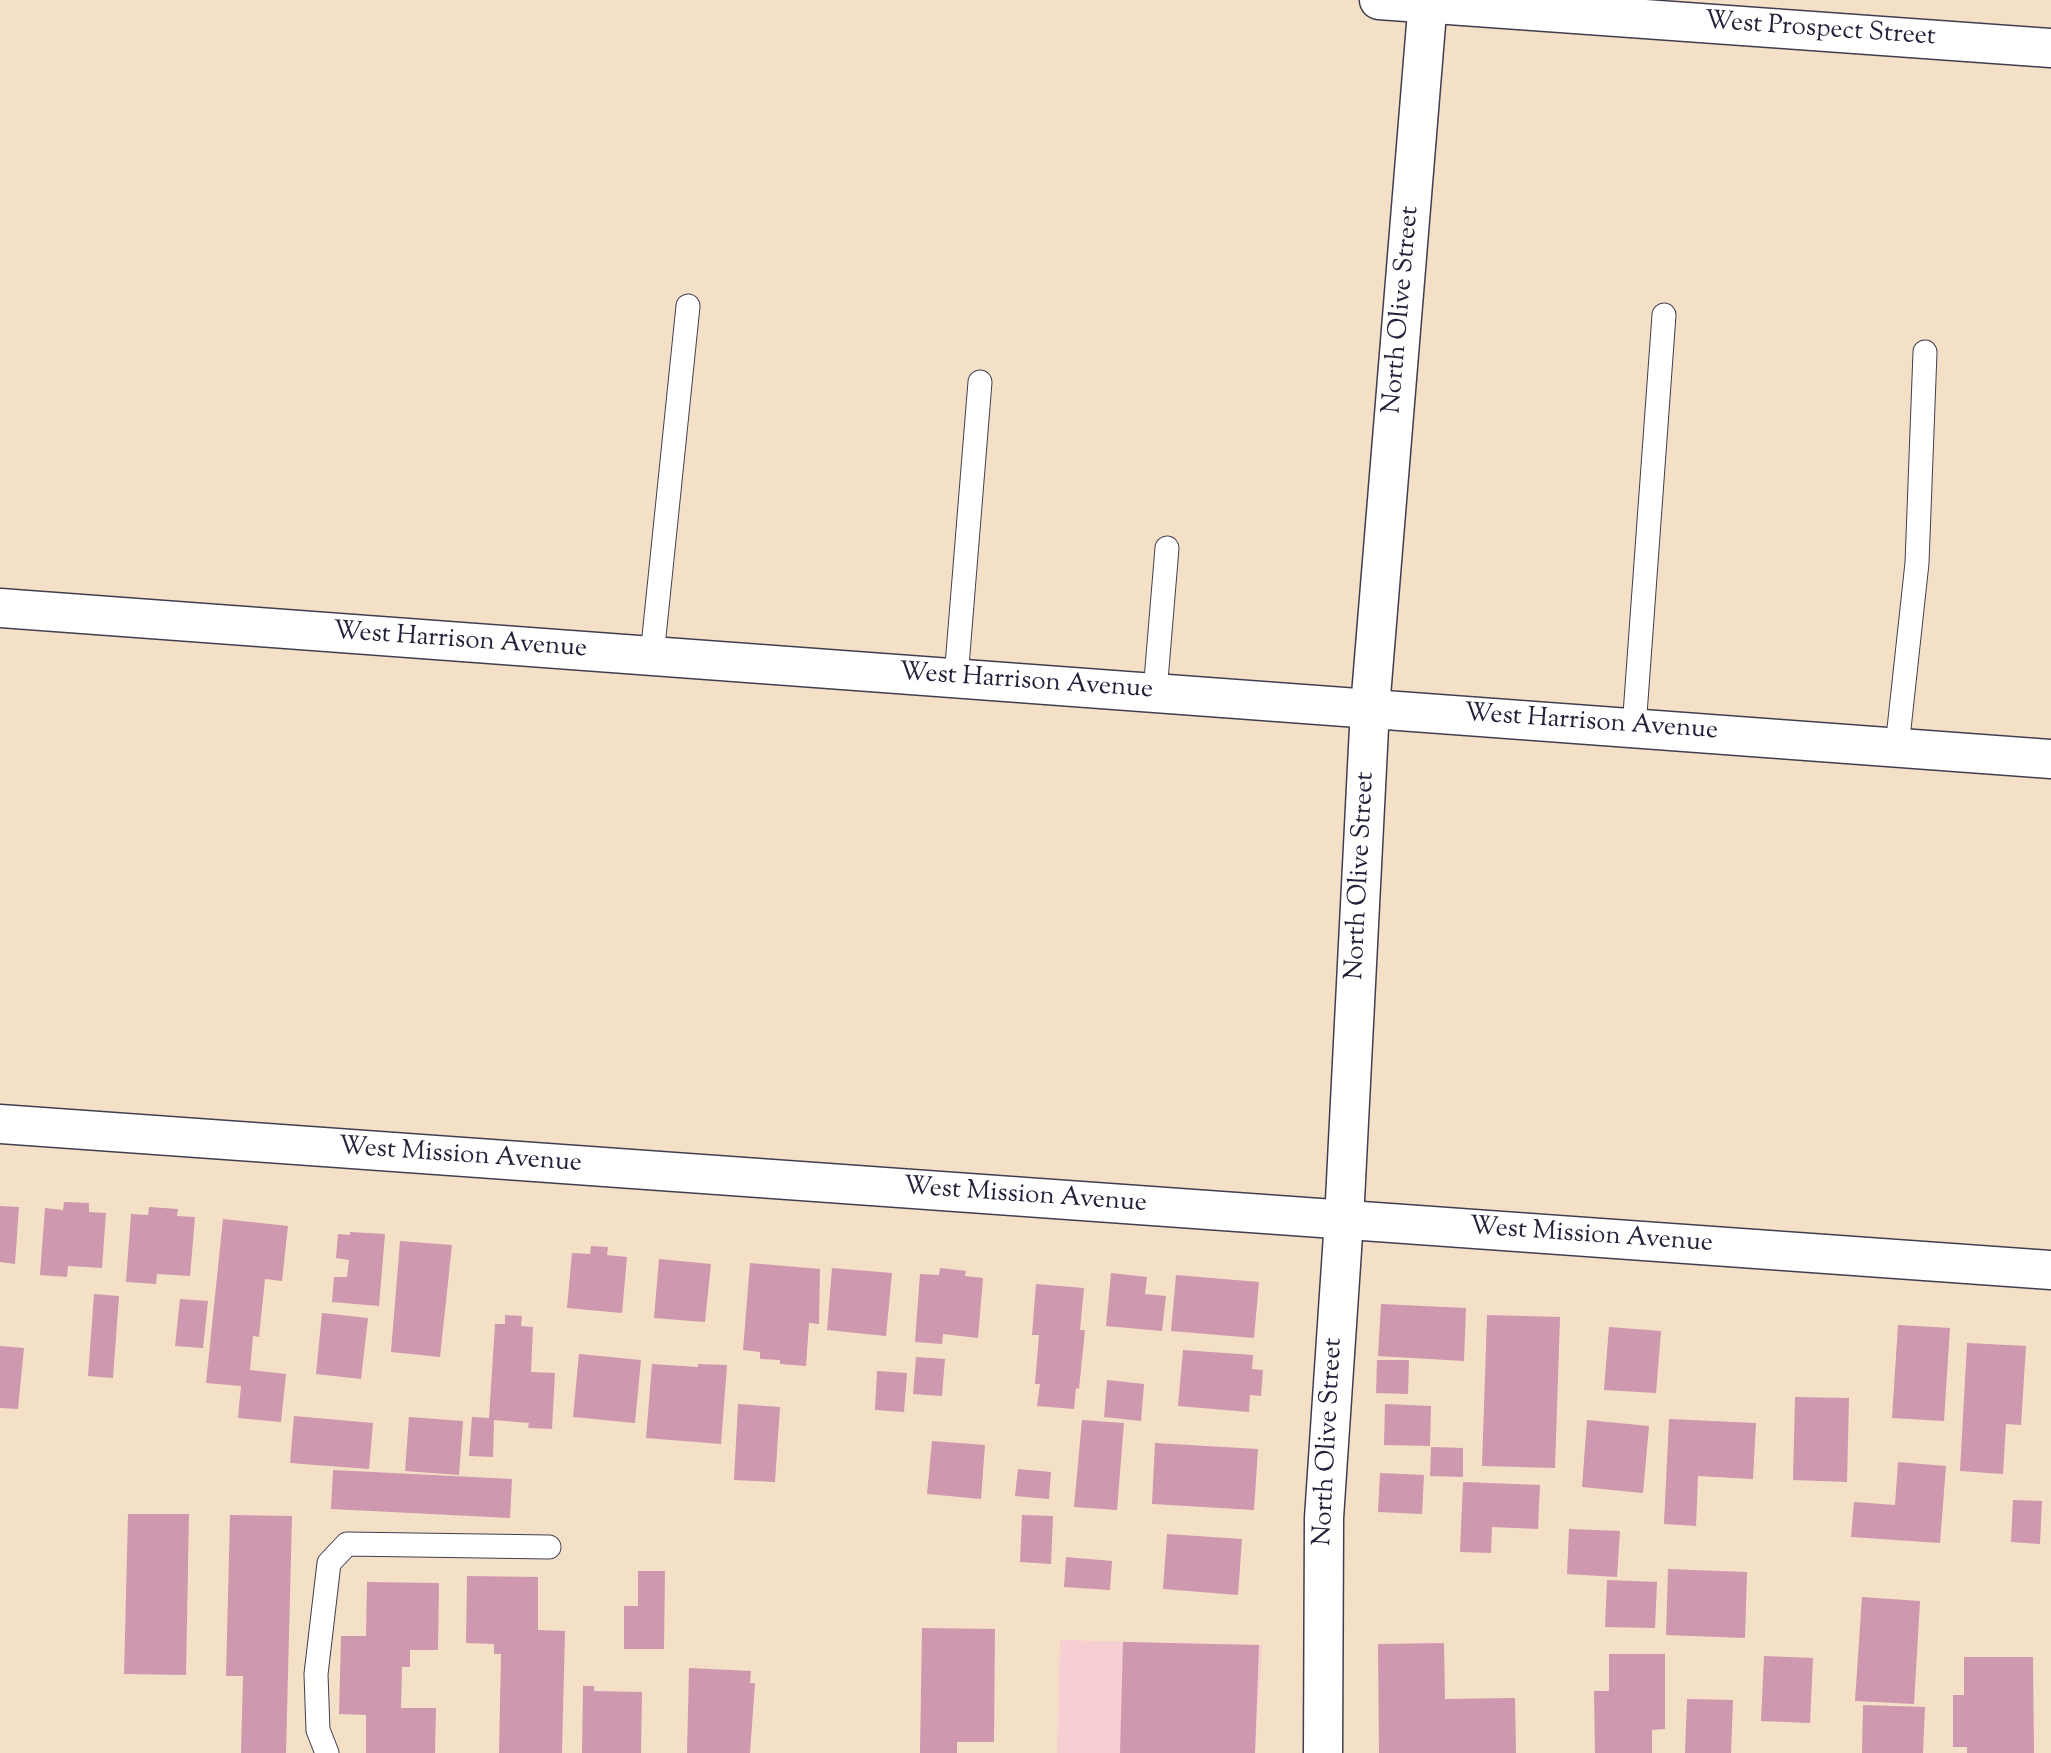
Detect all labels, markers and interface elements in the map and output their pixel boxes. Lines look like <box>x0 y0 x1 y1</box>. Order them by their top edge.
street label: West Prospect Street <box>1704 7 1936 55</box>
street label: North Olive Street <box>1378 205 1428 415</box>
street label: West Harrison Avenue <box>332 618 588 666</box>
street label: West Harrison Avenue <box>898 659 1154 707</box>
street label: West Harrison Avenue <box>1463 700 1719 748</box>
street label: North Olive Street <box>1341 771 1383 981</box>
street label: West Mission Avenue <box>337 1133 583 1181</box>
street label: West Mission Avenue <box>902 1173 1148 1221</box>
street label: West Mission Avenue <box>1468 1213 1714 1261</box>
street label: North Olive Street <box>1309 1337 1351 1547</box>

